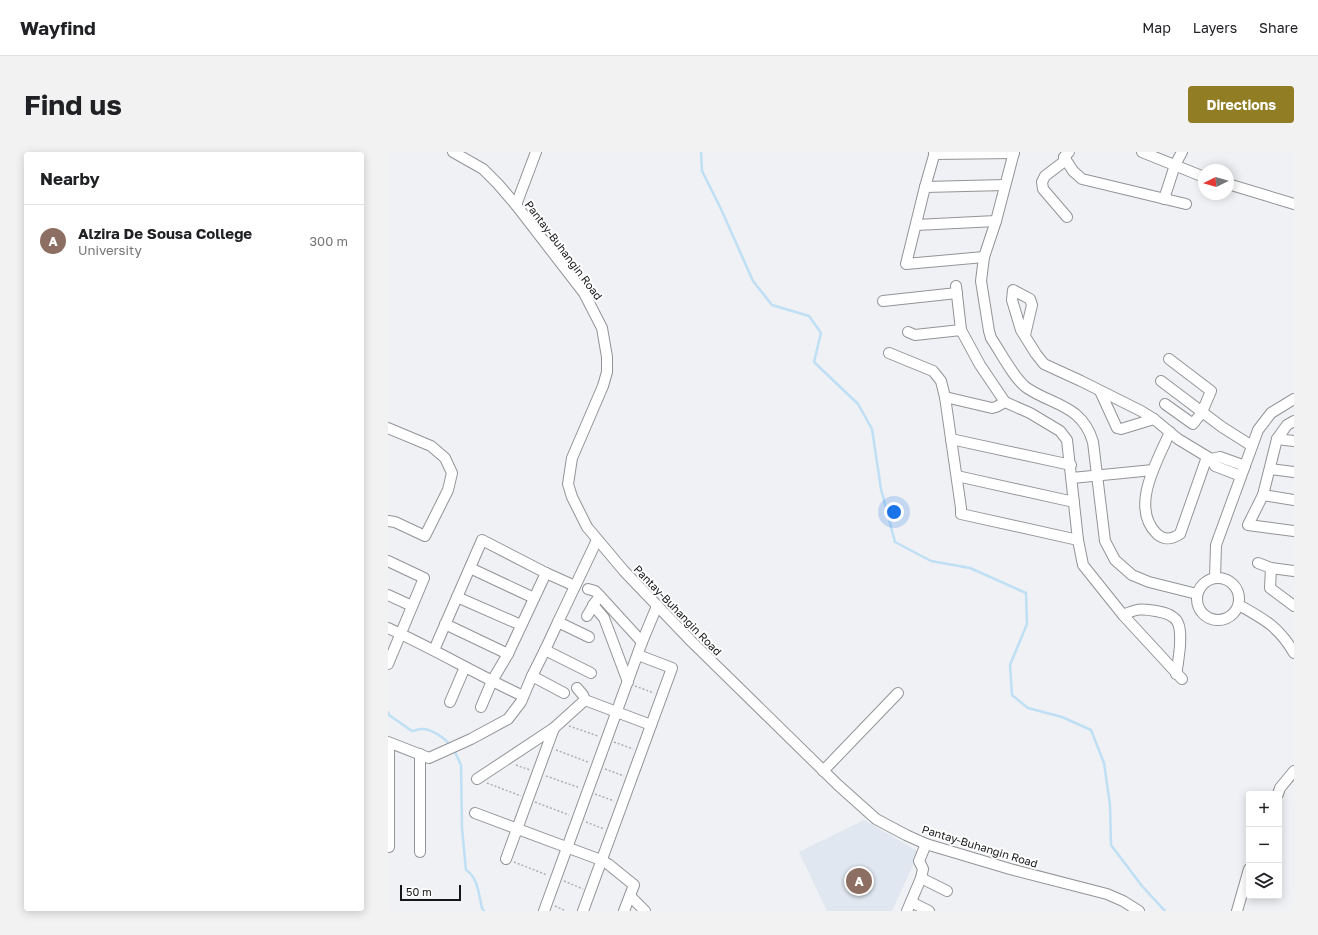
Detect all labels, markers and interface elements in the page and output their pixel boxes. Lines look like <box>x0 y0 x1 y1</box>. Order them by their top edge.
text: Wayfind <box>20 16 96 39</box>
text: Map <box>1142 19 1171 36</box>
text: Layers <box>1193 19 1237 36</box>
text: Share <box>1259 19 1298 36</box>
button: Directions <box>1188 86 1294 123</box>
text: Find us <box>24 88 122 121</box>
north arrow <box>1198 164 1234 200</box>
text: Nearby <box>40 168 100 189</box>
street label: Pantay-Buhangin Road <box>523 198 605 302</box>
text: Alzira De Sousa College <box>78 224 252 242</box>
text: A <box>48 233 58 249</box>
text: 300 m <box>310 233 348 249</box>
text: University <box>78 242 142 258</box>
your location <box>884 502 904 522</box>
street label: Pantay-Buhangin Road <box>631 562 725 658</box>
map controls <box>1246 791 1282 899</box>
button: + <box>1246 791 1282 827</box>
street label: Pantay-Buhangin Road <box>921 822 1039 870</box>
button: − <box>1246 827 1282 863</box>
button: layers <box>1246 863 1282 899</box>
pin: A <box>846 866 872 896</box>
scale bar <box>400 883 461 902</box>
text: 50 m <box>406 885 432 898</box>

